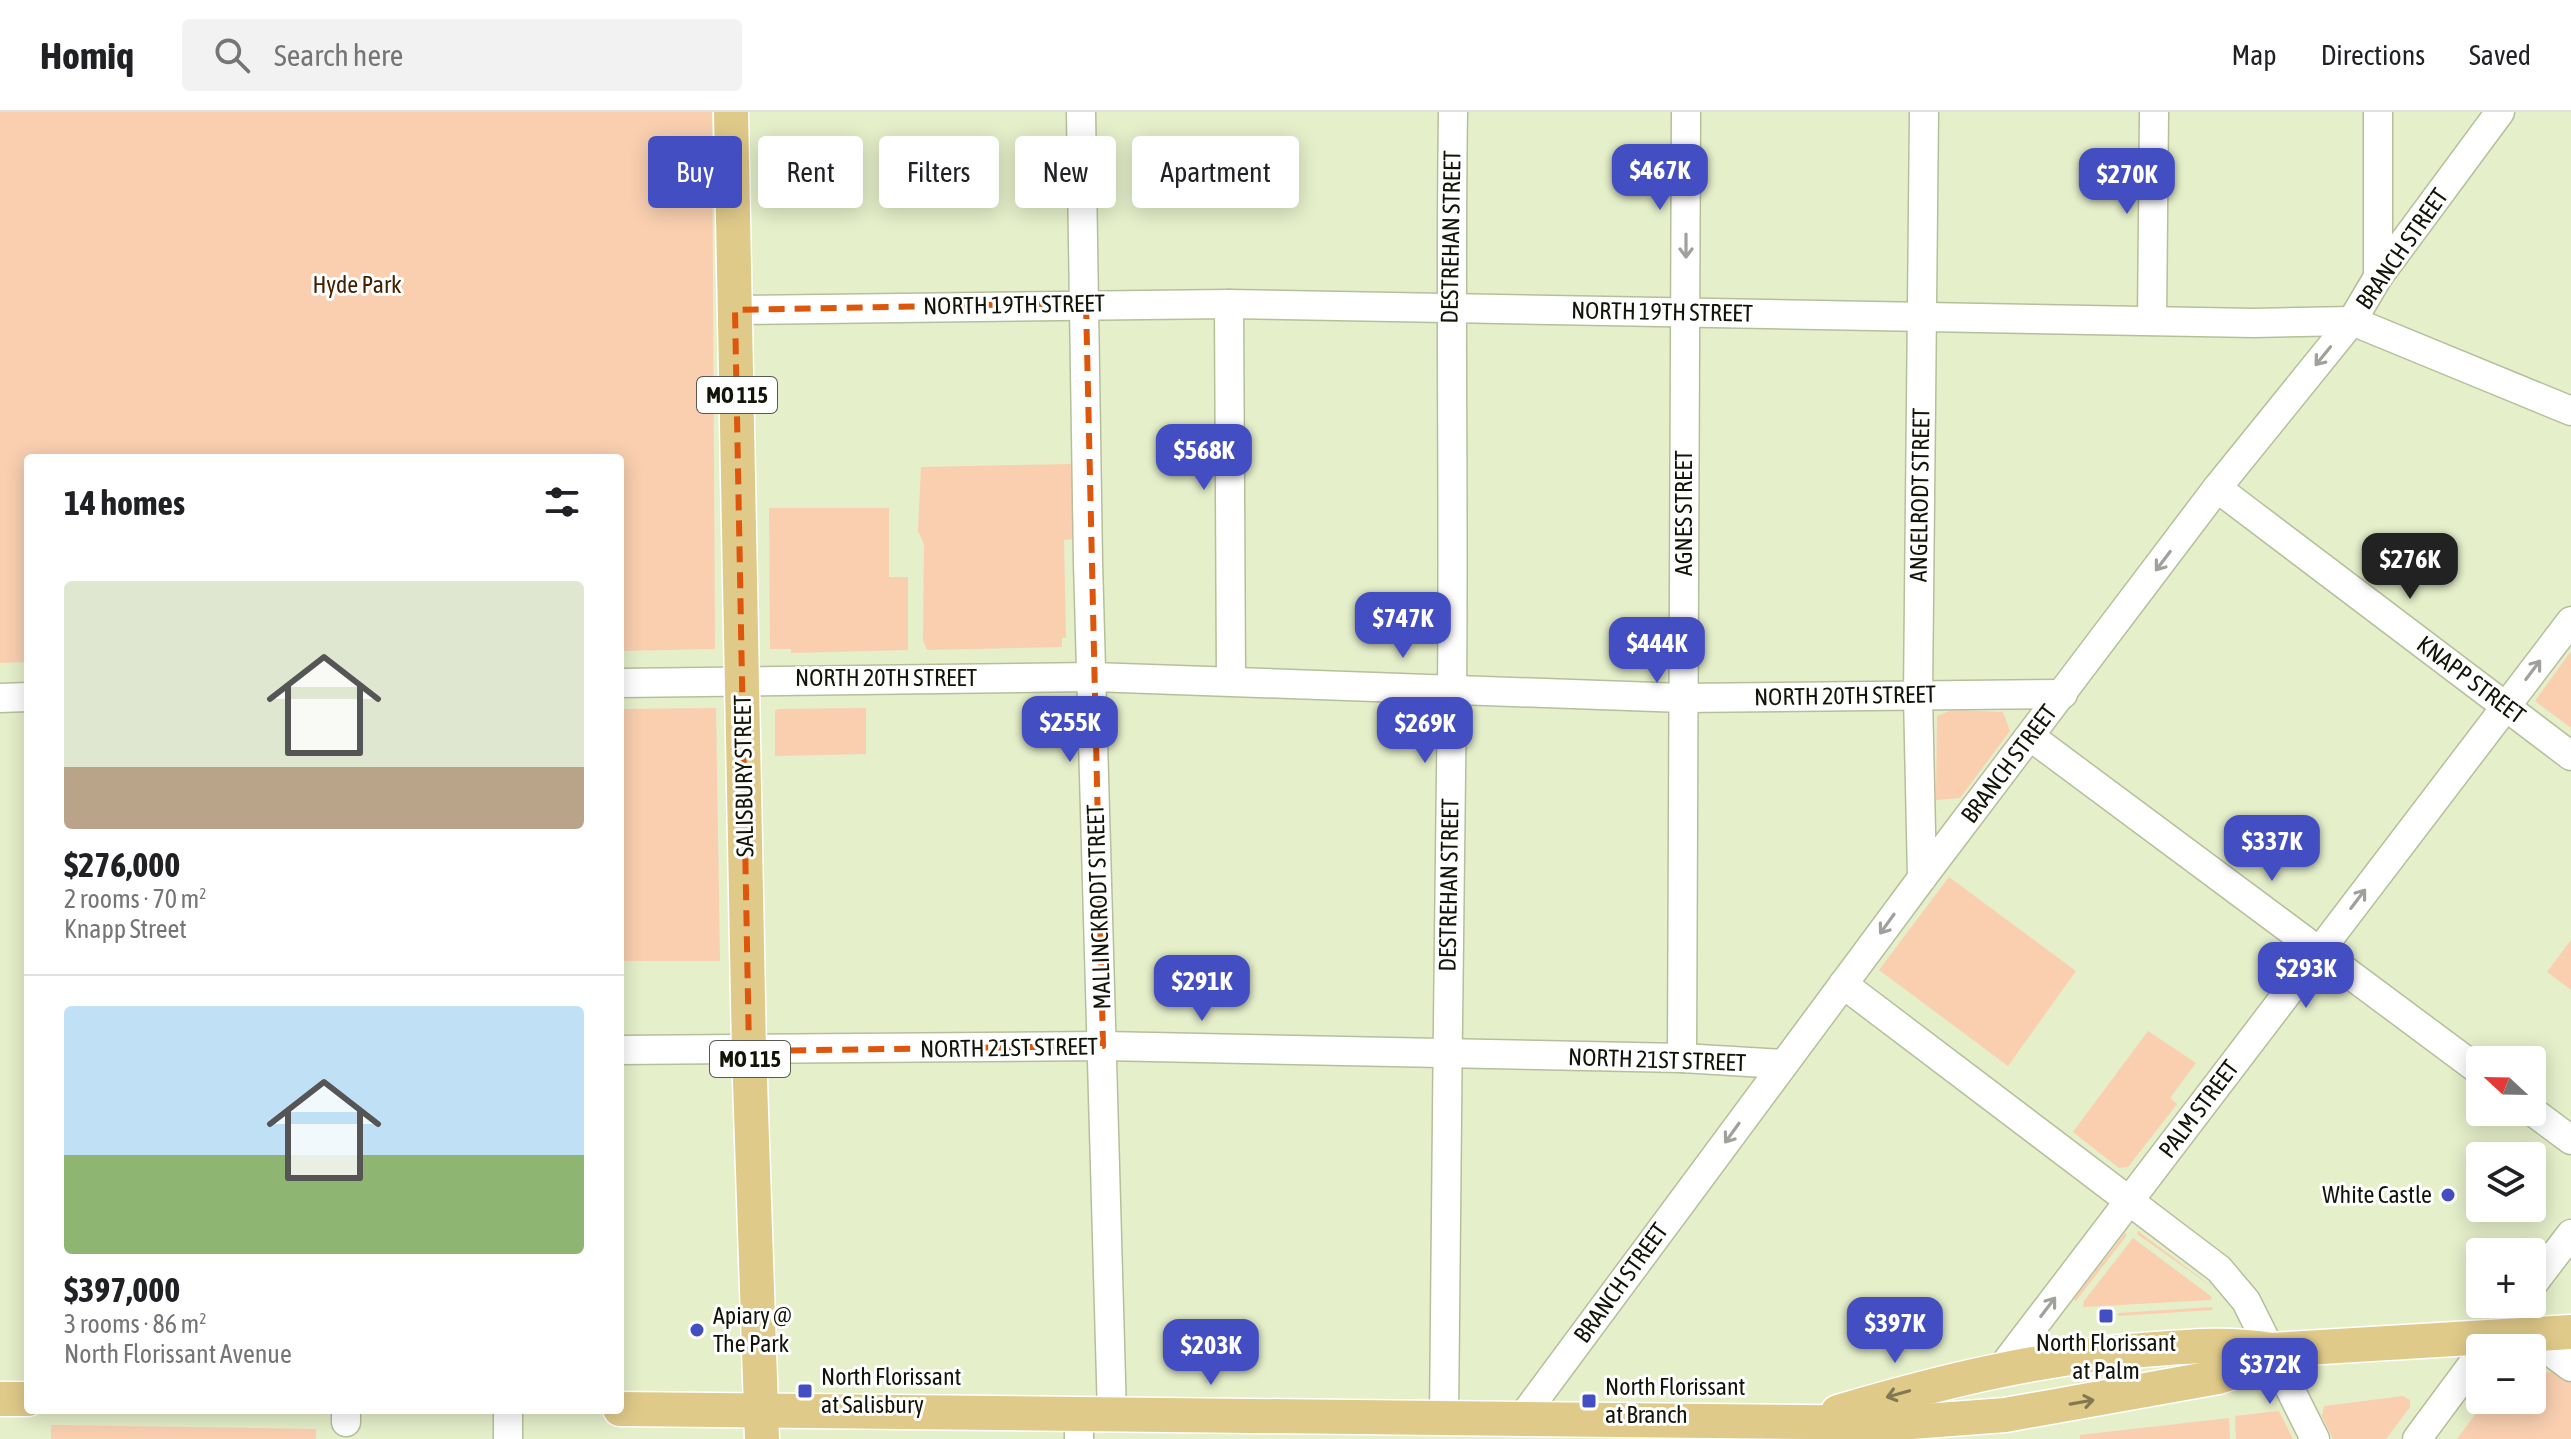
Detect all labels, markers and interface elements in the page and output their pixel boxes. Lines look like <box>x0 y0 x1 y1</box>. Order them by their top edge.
search box <box>182 19 742 91</box>
icon: search <box>210 33 254 77</box>
text: Homiq <box>40 34 134 77</box>
text: Search here <box>274 38 403 72</box>
text: Map <box>2232 39 2277 71</box>
text: Directions <box>2321 39 2425 71</box>
text: Saved <box>2469 39 2531 71</box>
chip: Buy <box>648 136 742 208</box>
chip: Rent <box>758 136 863 208</box>
chip: Filters <box>879 136 999 208</box>
chip: New <box>1015 136 1116 208</box>
chip: Apartment <box>1132 136 1299 208</box>
pin: $467K <box>1604 144 1716 212</box>
pin: $270K <box>2071 148 2183 216</box>
street label: DESTREHAN STREET <box>1435 150 1466 324</box>
text: $467K <box>1630 155 1690 185</box>
text: $270K <box>2097 159 2157 189</box>
street label: BRANCH STREET <box>2350 183 2453 314</box>
one-way arrow <box>1678 232 1694 259</box>
park label: Hyde Park <box>312 271 402 298</box>
street label: NORTH 19TH STREET <box>923 289 1106 320</box>
street label: NORTH 19TH STREET <box>1571 296 1754 327</box>
one-way arrow <box>2314 345 2332 366</box>
road number: MO 115 <box>697 377 777 413</box>
street label: ANGELRODT STREET <box>1904 407 1935 582</box>
pin: $568K <box>1148 424 1260 492</box>
text: $568K <box>1174 435 1234 465</box>
street label: AGNES STREET <box>1670 450 1697 576</box>
icon: filters <box>540 480 584 524</box>
text: 14 homes <box>64 483 185 522</box>
pin: $276K <box>2354 533 2466 601</box>
text: $276K <box>2380 544 2440 574</box>
one-way arrow <box>2154 550 2171 571</box>
pin: $747K <box>1347 592 1459 660</box>
text: $747K <box>1373 603 1433 633</box>
pin: $444K <box>1601 617 1713 685</box>
text: $444K <box>1627 628 1687 658</box>
street label: KNAPP STREET <box>2412 630 2531 729</box>
icon: home <box>252 633 396 777</box>
one-way arrow <box>2525 660 2542 681</box>
street label: NORTH 20TH STREET <box>795 664 977 691</box>
street label: NORTH 20TH STREET <box>1754 680 1937 711</box>
street label: SALISBURY STREET <box>729 694 758 857</box>
pin: $255K <box>1014 696 1126 764</box>
pin: $269K <box>1369 697 1481 765</box>
street label: BRANCH STREET <box>1955 699 2062 828</box>
text: $255K <box>1040 707 1100 737</box>
text: $269K <box>1395 708 1455 738</box>
street label: DESTREHAN STREET <box>1433 798 1464 972</box>
street label: MALLINCKRODT STREET <box>1081 803 1116 1010</box>
pin: $337K <box>2216 815 2328 883</box>
text: $337K <box>2242 826 2302 856</box>
text: $276,000 <box>64 845 180 884</box>
text: 2 rooms · 70 m² <box>64 884 206 914</box>
one-way arrow <box>2350 889 2367 910</box>
one-way arrow <box>1879 913 1896 935</box>
text: Knapp Street <box>64 914 187 944</box>
pin: $293K <box>2250 942 2362 1010</box>
text: $293K <box>2276 953 2336 983</box>
pin: $291K <box>1146 955 1258 1023</box>
text: $291K <box>1172 966 1232 996</box>
street label: NORTH 21ST STREET <box>920 1032 1099 1063</box>
road number: MO 115 <box>710 1041 790 1077</box>
street label: NORTH 21ST STREET <box>1568 1043 1747 1076</box>
north arrow <box>2466 1046 2546 1126</box>
map controls <box>2466 1046 2546 1414</box>
street label: PALM STREET <box>2153 1054 2244 1163</box>
icon: home <box>252 1058 396 1202</box>
one-way arrow <box>1724 1122 1741 1143</box>
button: layers <box>2466 1142 2546 1222</box>
place label: White Castle <box>2322 1181 2432 1208</box>
marker: White Castle <box>2439 1186 2457 1204</box>
street label: BRANCH STREET <box>1568 1217 1673 1348</box>
button: + <box>2466 1238 2546 1318</box>
text: $397,000 <box>64 1270 180 1309</box>
one-way arrow <box>2040 1296 2057 1318</box>
pin: $397K <box>1839 1297 1951 1365</box>
place label: Apiary @ The Park <box>713 1302 792 1357</box>
marker: North Florissant at Palm <box>2097 1307 2115 1325</box>
text: $397K <box>1865 1308 1925 1338</box>
text: 3 rooms · 86 m² <box>64 1309 206 1339</box>
pin: $203K <box>1155 1319 1267 1387</box>
marker: Apiary @ The Park <box>688 1321 706 1339</box>
place label: North Florissant at Palm <box>2036 1329 2176 1384</box>
text: $203K <box>1181 1330 1241 1360</box>
button: − <box>2466 1334 2546 1414</box>
pin: $372K <box>2214 1338 2326 1406</box>
text: North Florissant Avenue <box>64 1339 292 1369</box>
text: $372K <box>2240 1349 2300 1379</box>
place label: North Florissant at Salisbury <box>821 1363 962 1418</box>
place label: North Florissant at Branch <box>1605 1373 1746 1428</box>
marker: North Florissant at Salisbury <box>796 1382 814 1400</box>
one-way arrow <box>1886 1388 1912 1403</box>
marker: North Florissant at Branch <box>1580 1392 1598 1410</box>
one-way arrow <box>2069 1393 2094 1408</box>

